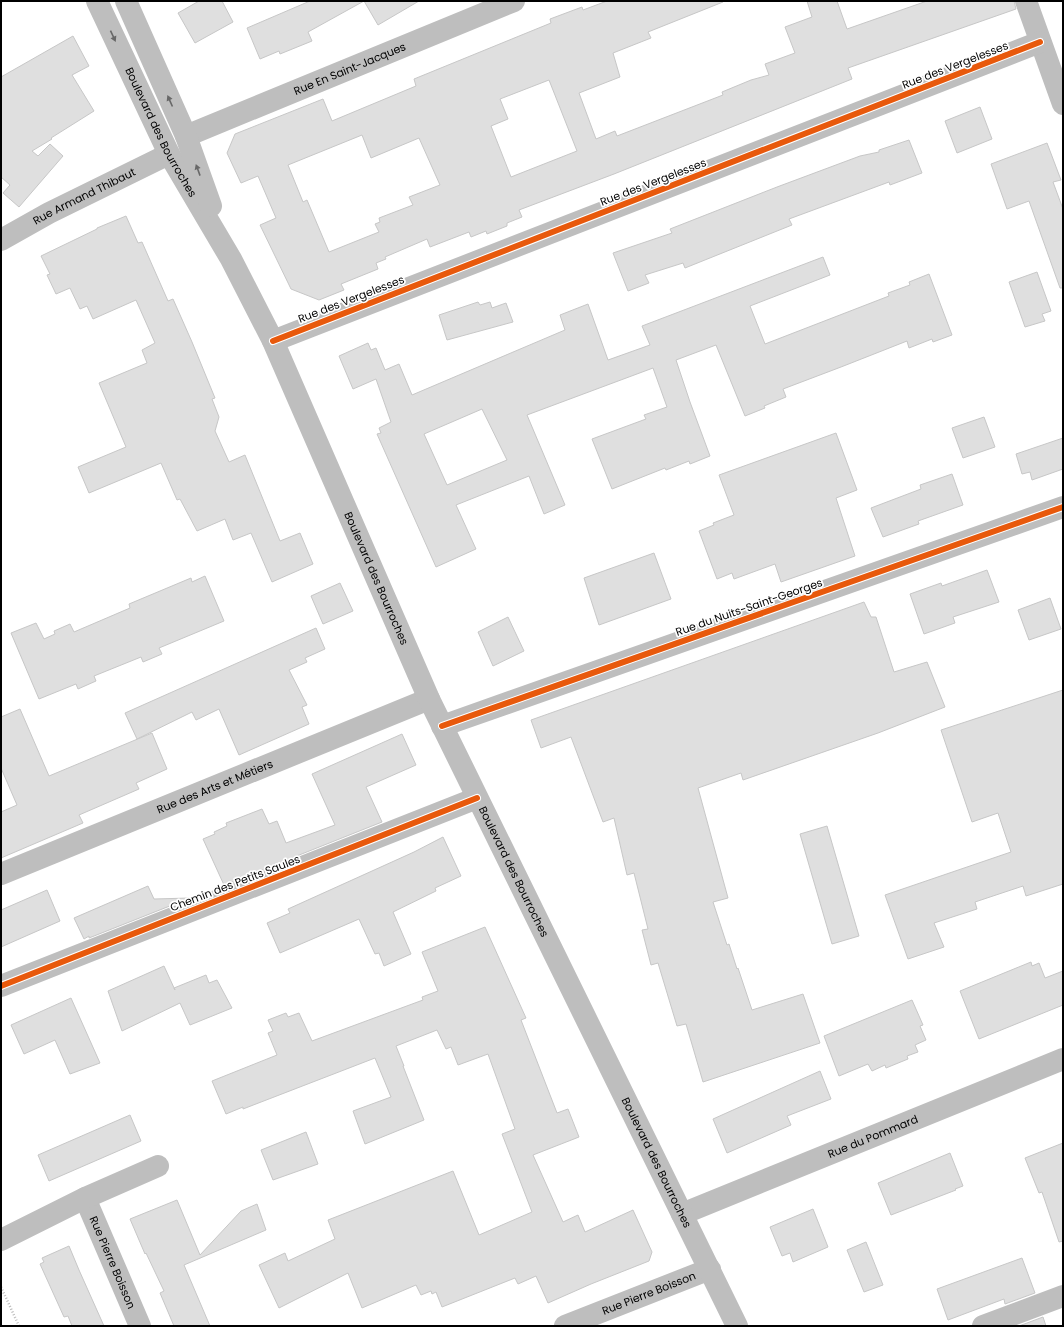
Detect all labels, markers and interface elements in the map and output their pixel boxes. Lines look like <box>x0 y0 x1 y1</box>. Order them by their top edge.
one-way arrow <box>110 31 116 42</box>
street label: Rue des Vergelesses <box>900 37 1011 93</box>
street label: Rue En Saint-Jacques <box>291 38 408 99</box>
street label: Boulevard des Bourroches <box>121 65 201 200</box>
one-way arrow <box>167 95 173 106</box>
street label: Rue des Vergelesses <box>598 154 709 210</box>
street label: Rue Armand Thibaut <box>30 164 138 229</box>
one-way arrow <box>195 164 201 176</box>
street label: Rue des Vergelesses <box>296 271 407 327</box>
street label: Boulevard des Bourroches <box>340 509 413 648</box>
street label: Rue du Nuits-Saint-Georges <box>673 574 825 640</box>
street label: Rue des Arts et Métiers <box>154 756 276 817</box>
street label: Boulevard des Bourroches <box>475 804 553 940</box>
street label: Chemin des Petits Saules <box>168 851 303 915</box>
street label: Boulevard des Bourroches <box>618 1094 696 1231</box>
street label: Rue du Pommard <box>825 1111 920 1162</box>
street label: Rue Pierre Boisson <box>86 1213 140 1311</box>
street label: Rue Pierre Boisson <box>600 1267 698 1319</box>

